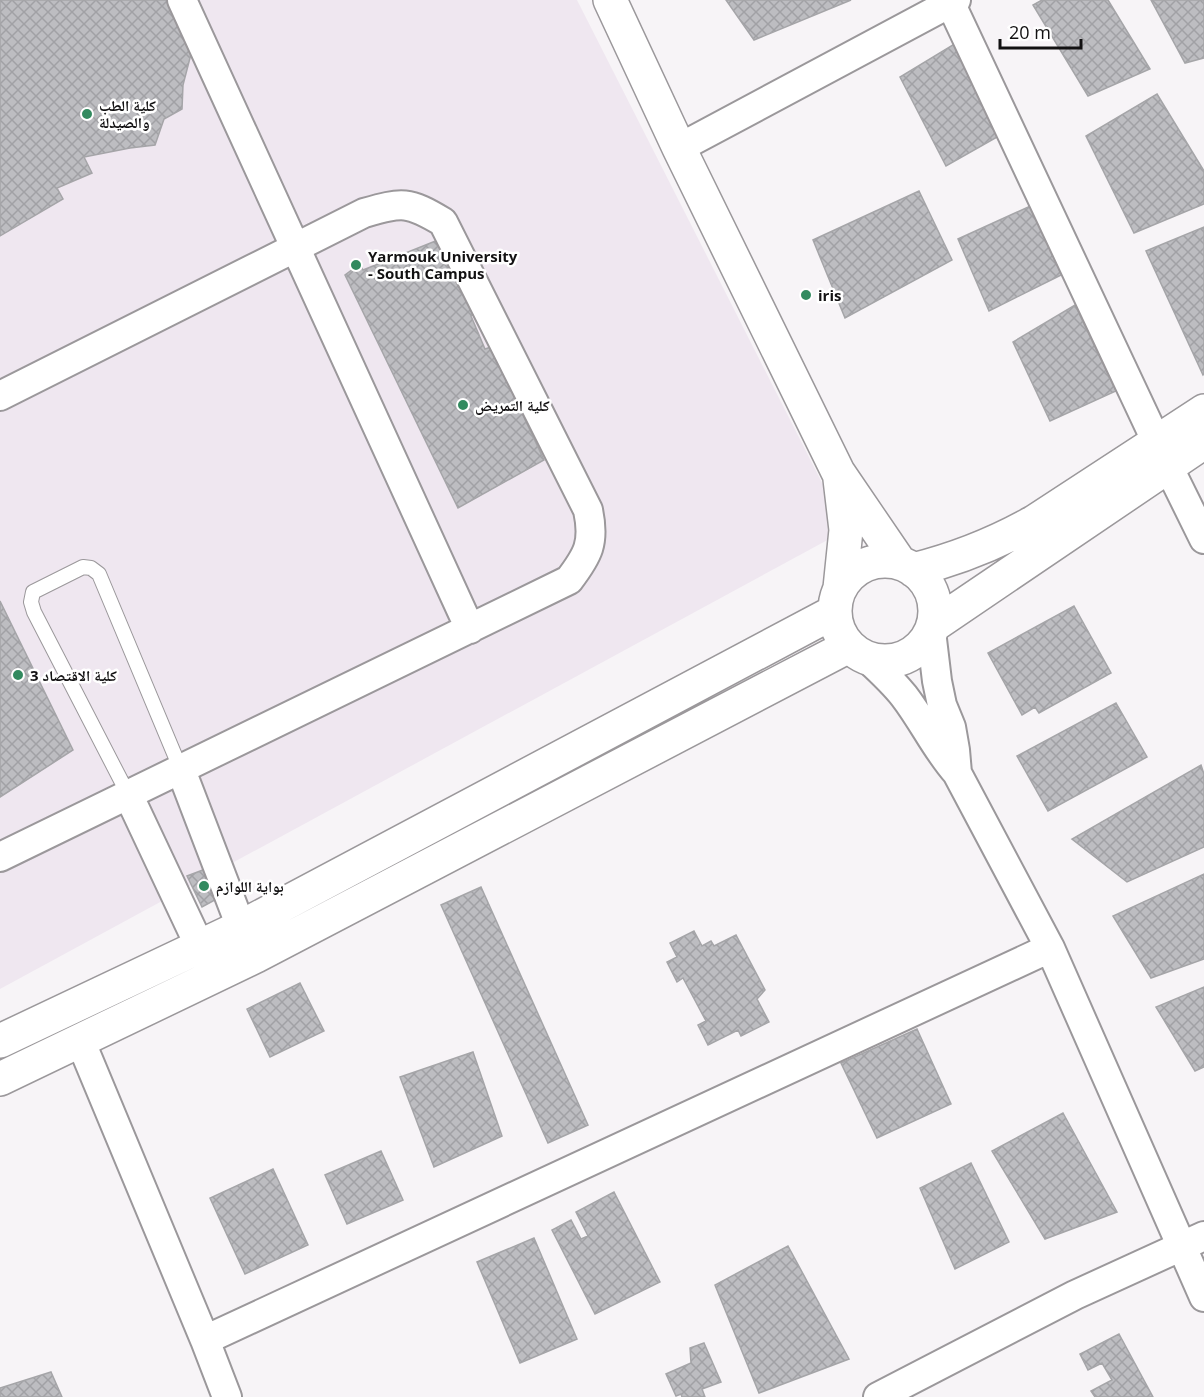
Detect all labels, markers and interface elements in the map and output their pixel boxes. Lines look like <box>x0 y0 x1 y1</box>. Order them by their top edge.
scale bar <box>1000 12 1081 50</box>
text: 20 m <box>1009 20 1051 44</box>
place label: كلية الطب والصيدلة <box>99 95 156 132</box>
marker: كلية الطب والصيدلة <box>80 107 94 121</box>
place label: Yarmouk University - South Campus <box>368 246 518 283</box>
marker: Yarmouk University - South Campus <box>349 258 363 272</box>
place label: iris <box>818 285 841 305</box>
marker: iris <box>799 288 813 302</box>
place label: كلية التمريض <box>475 395 550 415</box>
marker: كلية التمريض <box>456 398 470 412</box>
place label: كلية الاقتصاد 3 <box>30 665 117 685</box>
marker: كلية الاقتصاد 3 <box>11 668 25 682</box>
place label: بواية اللوازم <box>216 876 284 897</box>
marker: بواية اللوازم <box>197 879 211 893</box>

